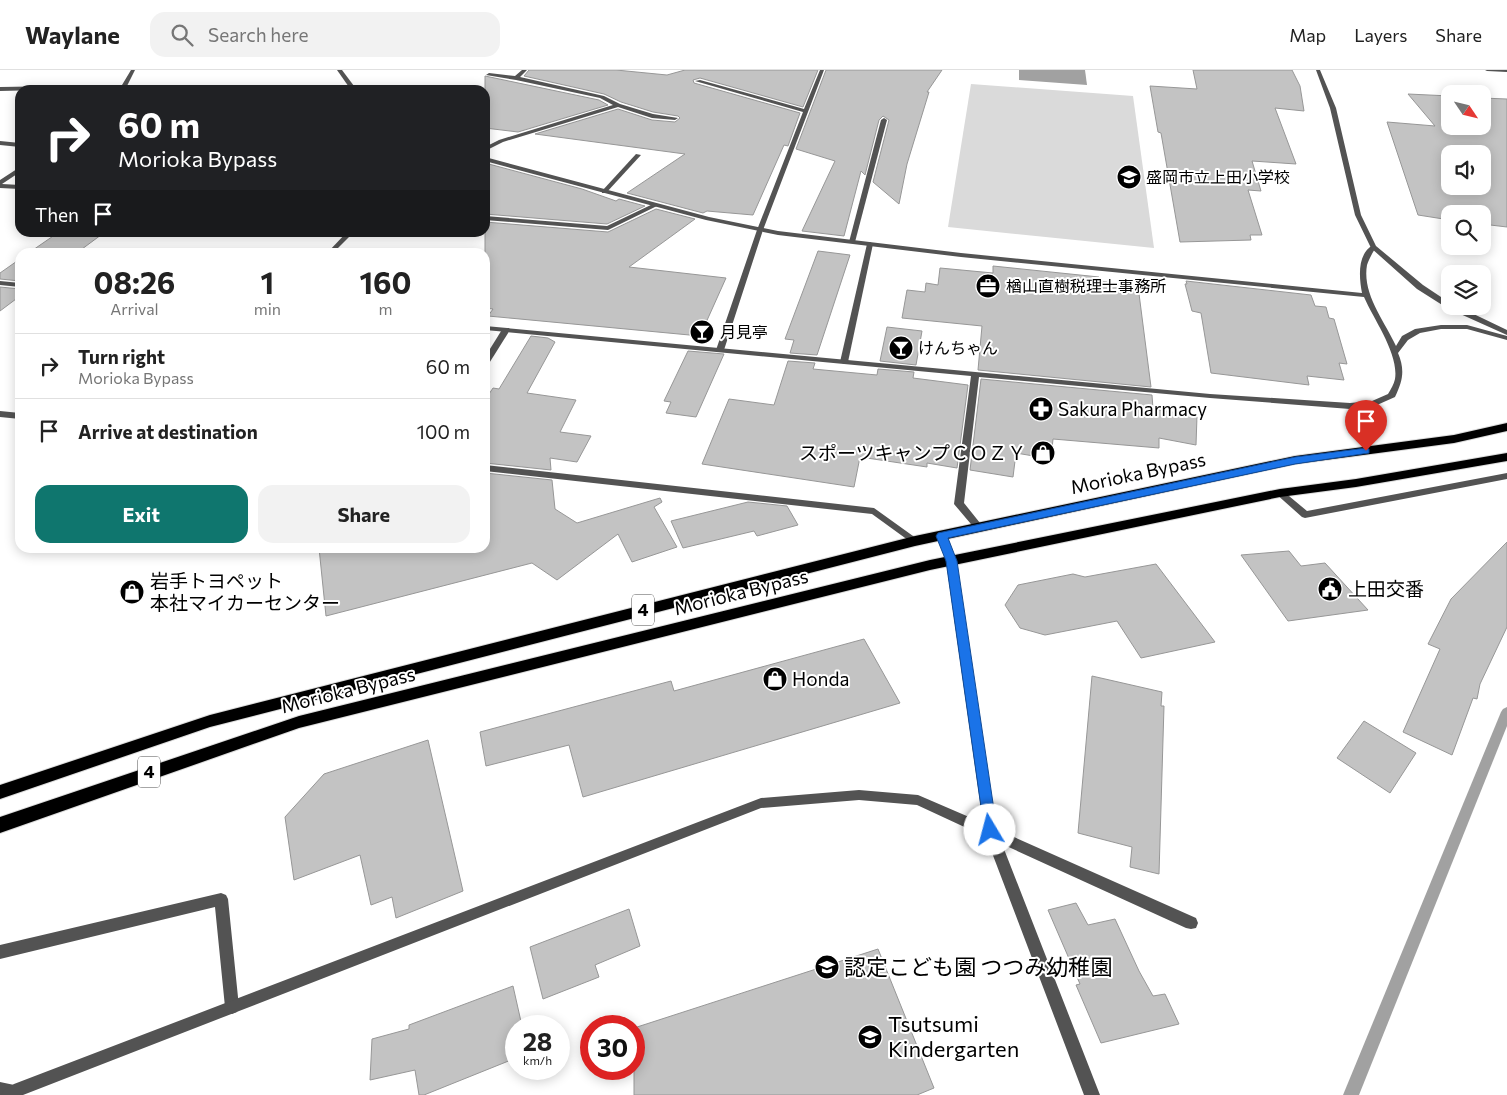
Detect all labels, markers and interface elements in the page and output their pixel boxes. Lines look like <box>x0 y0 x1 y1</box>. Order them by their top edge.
search box <box>150 12 500 57</box>
text: Waylane <box>25 20 120 49</box>
icon: search <box>168 21 196 49</box>
text: Search here <box>208 23 308 46</box>
text: Map <box>1289 24 1326 46</box>
text: Layers <box>1354 24 1407 46</box>
text: Share <box>1435 24 1482 46</box>
north arrow <box>1441 85 1491 135</box>
map controls <box>1441 85 1491 315</box>
text: 60 m <box>118 102 200 145</box>
icon: right <box>35 105 100 170</box>
text: Morioka Bypass <box>118 145 277 172</box>
button: sound <box>1441 145 1491 195</box>
school or university icon: 盛岡市立上田小学校 <box>1116 164 1142 190</box>
place label: 盛岡市立上田小学校 <box>1146 167 1290 186</box>
icon: arrive <box>89 200 117 228</box>
text: Then <box>35 203 79 226</box>
button: search <box>1441 205 1491 255</box>
text: 08:26 <box>93 263 175 300</box>
text: 1 <box>261 263 274 300</box>
text: 160 <box>359 263 412 300</box>
button: layers <box>1441 265 1491 315</box>
office icon: 楢山直樹税理士事務所 <box>975 273 1001 299</box>
place label: 楢山直樹税理士事務所 <box>1006 276 1166 295</box>
text: Arrival <box>110 299 159 318</box>
text: min <box>254 299 281 318</box>
text: m <box>379 299 392 318</box>
bar icon: 月見亭 <box>689 319 715 345</box>
place label: 月見亭 <box>720 322 768 341</box>
bar icon: けんちゃん <box>888 335 914 361</box>
place label: けんちゃん <box>918 338 998 357</box>
text: Turn right <box>78 345 165 368</box>
icon: right <box>35 352 63 380</box>
text: 60 m <box>426 355 470 378</box>
text: Morioka Bypass <box>78 368 194 387</box>
pharmacy icon: Sakura Pharmacy <box>1028 396 1054 422</box>
place label: Sakura Pharmacy <box>1058 397 1207 420</box>
pin <box>1345 400 1387 451</box>
icon: arrive <box>1352 407 1380 435</box>
icon: arrive <box>35 417 63 445</box>
text: Arrive at destination <box>78 420 258 443</box>
text: 100 m <box>417 420 470 443</box>
shop icon: スポーツキャンプＣＯＺＹ <box>1030 440 1056 466</box>
place label: スポーツキャンプＣＯＺＹ <box>799 441 1026 464</box>
street label: Morioka Bypass <box>1068 447 1208 498</box>
button: Exit <box>35 485 248 543</box>
button: Share <box>258 485 470 543</box>
street label: Morioka Bypass <box>671 564 810 619</box>
place label: 岩手トヨペット 本社マイカーセンター <box>150 569 340 614</box>
public building icon: 上田交番 <box>1317 576 1343 602</box>
place label: 上田交番 <box>1348 577 1424 600</box>
shop icon: 岩手トヨペット 本社マイカーセンター <box>119 579 145 605</box>
road number: 4 <box>632 594 654 626</box>
street label: Morioka Bypass <box>278 662 417 717</box>
shop icon: Honda <box>762 666 788 692</box>
place label: Honda <box>792 667 849 690</box>
road number: 4 <box>138 756 160 788</box>
position arrow <box>963 803 1015 855</box>
place label: 認定こども園 つつみ幼稚園 <box>844 953 1112 980</box>
school or university icon: 認定こども園 つつみ幼稚園 <box>814 954 840 980</box>
place label: Tsutsumi Kindergarten <box>888 1010 1019 1062</box>
speed limit sign: 30 <box>580 1015 645 1080</box>
school or university icon: Tsutsumi Kindergarten <box>857 1024 883 1050</box>
text: 28 <box>523 1026 552 1056</box>
text: km/h <box>523 1053 552 1067</box>

